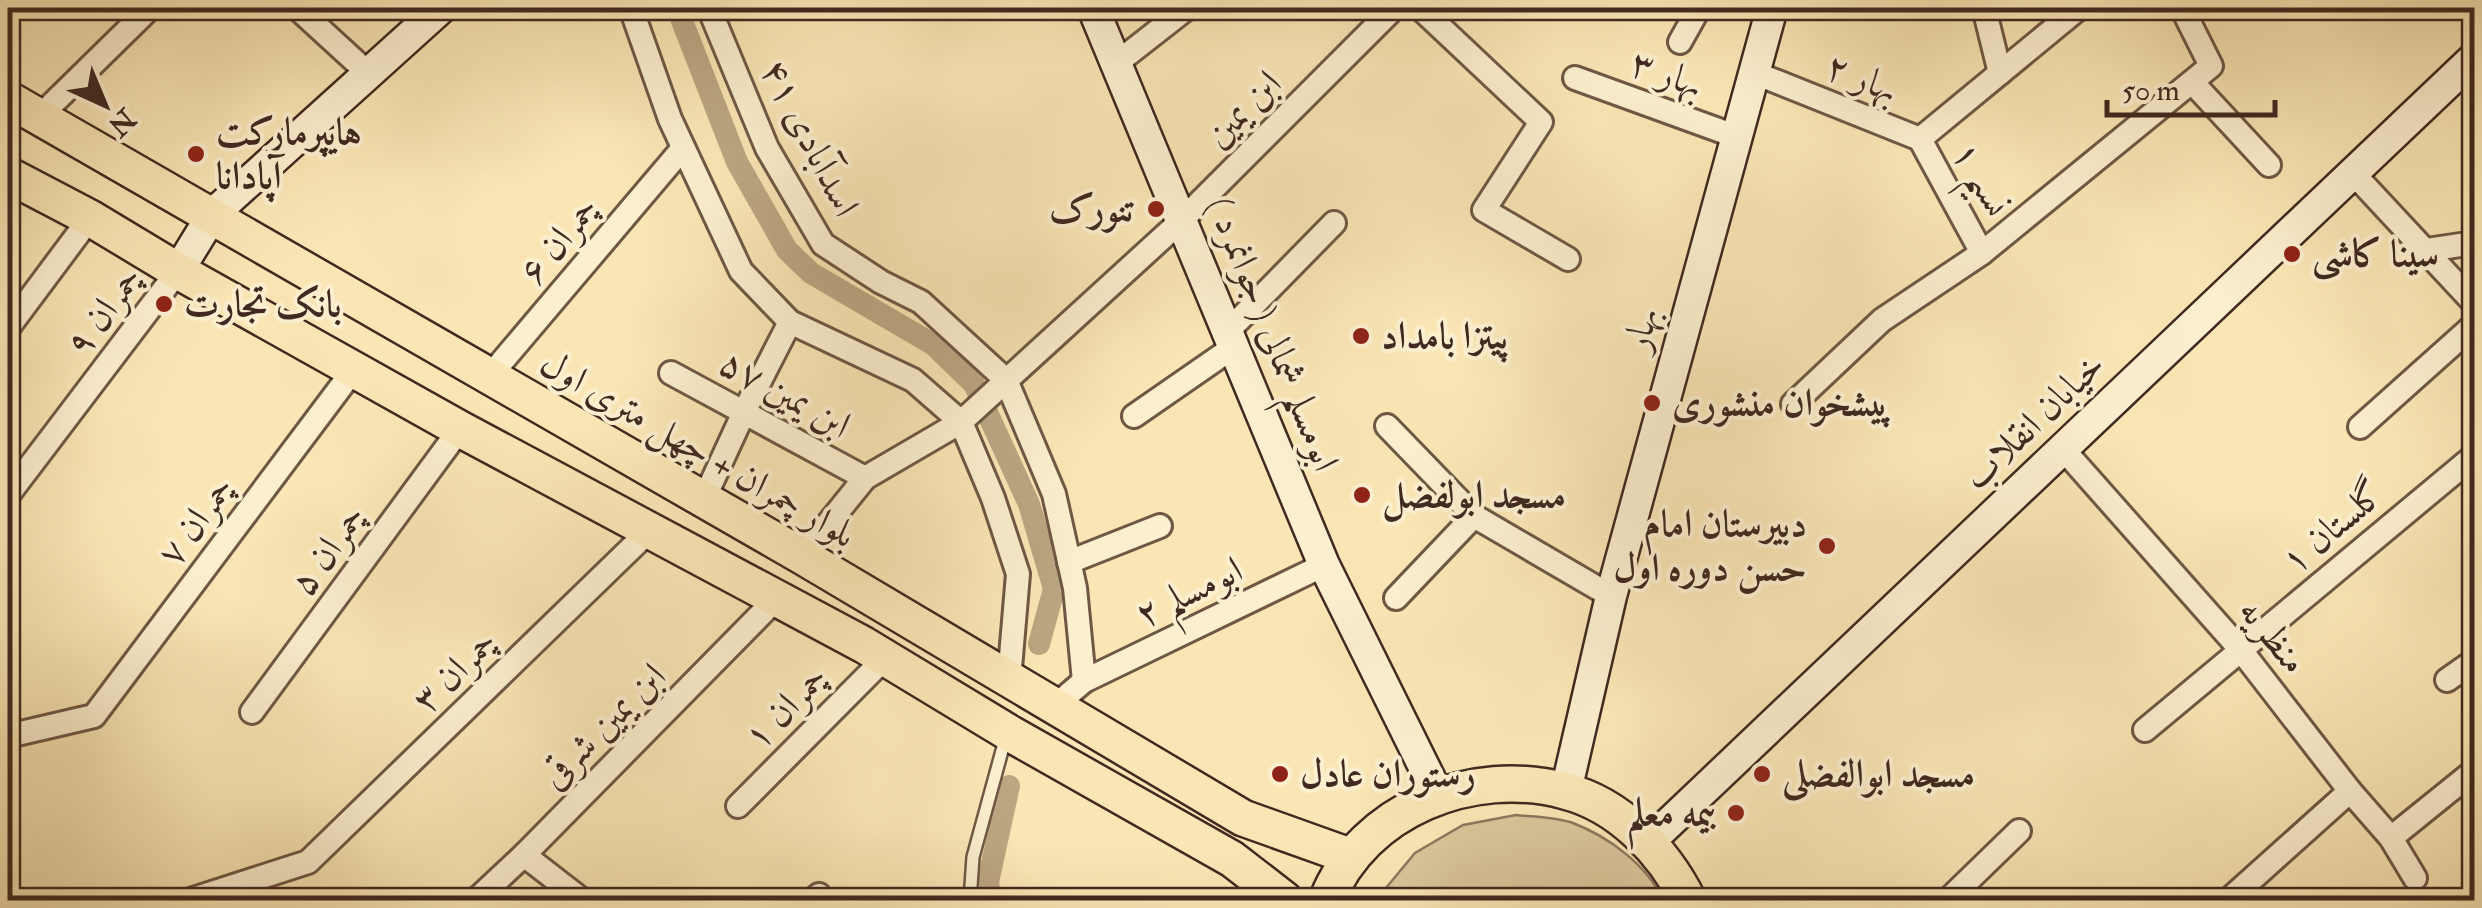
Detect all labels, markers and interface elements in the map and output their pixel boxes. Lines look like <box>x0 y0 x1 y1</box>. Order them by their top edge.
street label: بهار ۳ <box>1624 39 1710 109</box>
street label: بهار ۲ <box>1819 42 1905 114</box>
street label: اسدآبادی ۴۱ <box>750 51 870 225</box>
north arrow <box>55 55 155 155</box>
scale bar <box>2107 55 2274 117</box>
street label: ابن یمین <box>1194 60 1292 158</box>
text: 50 m <box>2122 72 2180 109</box>
text: N <box>99 100 143 144</box>
place label: هایپرمارکت آپادانا <box>216 108 362 203</box>
street label: نسیم ۱ <box>1930 133 2021 231</box>
marker: هایپرمارکت آپادانا <box>185 143 207 165</box>
place label: تنورک <box>1049 185 1136 233</box>
street label: چمران ۶ <box>508 186 610 294</box>
street label: ابومسلم شمالی ( جوانمرد ) <box>1184 190 1350 483</box>
marker: تنورک <box>1145 198 1167 220</box>
place label: سینا کاشی <box>2312 230 2439 281</box>
marker: سینا کاشی <box>2281 243 2303 265</box>
street label: چمران ۹ <box>54 256 154 366</box>
place label: بانک تجارت <box>184 280 342 328</box>
marker: بانک تجارت <box>153 293 175 315</box>
street label: بهار <box>1611 302 1670 360</box>
place label: پیتزا بامداد <box>1381 312 1510 363</box>
marker: پیتزا بامداد <box>1350 325 1372 347</box>
street label: ابن یمین ۵۷ <box>711 338 859 450</box>
street label: بلوار چمران + چهل متری اول <box>530 339 865 561</box>
street label: خیابان انقلاب <box>1953 341 2115 501</box>
place label: پیشخوان منشوری <box>1672 379 1892 428</box>
marker: پیشخوان منشوری <box>1641 392 1663 414</box>
street label: چمران ۷ <box>146 466 246 576</box>
street label: گلستان ۱ <box>2271 470 2395 584</box>
place label: مسجد ابولفضل <box>1382 471 1566 522</box>
marker: مسجد ابولفضل <box>1351 484 1373 506</box>
street label: چمران ۵ <box>279 495 377 605</box>
place label: دبیرستان امام حسن دوره اول <box>1613 500 1807 594</box>
marker: دبیرستان امام حسن دوره اول <box>1816 535 1838 557</box>
street label: ابومسلم ۲ <box>1127 546 1256 650</box>
street label: منظریه <box>2228 588 2318 684</box>
street label: چمران ۳ <box>402 619 508 723</box>
street label: ابن یمین شرقی <box>530 653 676 799</box>
street label: چمران ۱ <box>733 654 839 760</box>
place label: رستوران عادل <box>1300 750 1476 798</box>
place label: مسجد ابوالفضلی <box>1781 750 1975 803</box>
marker: رستوران عادل <box>1269 763 1291 785</box>
marker: مسجد ابوالفضلی <box>1751 763 1773 785</box>
place label: بیمه معلم <box>1627 789 1717 850</box>
marker: بیمه معلم <box>1725 802 1747 824</box>

